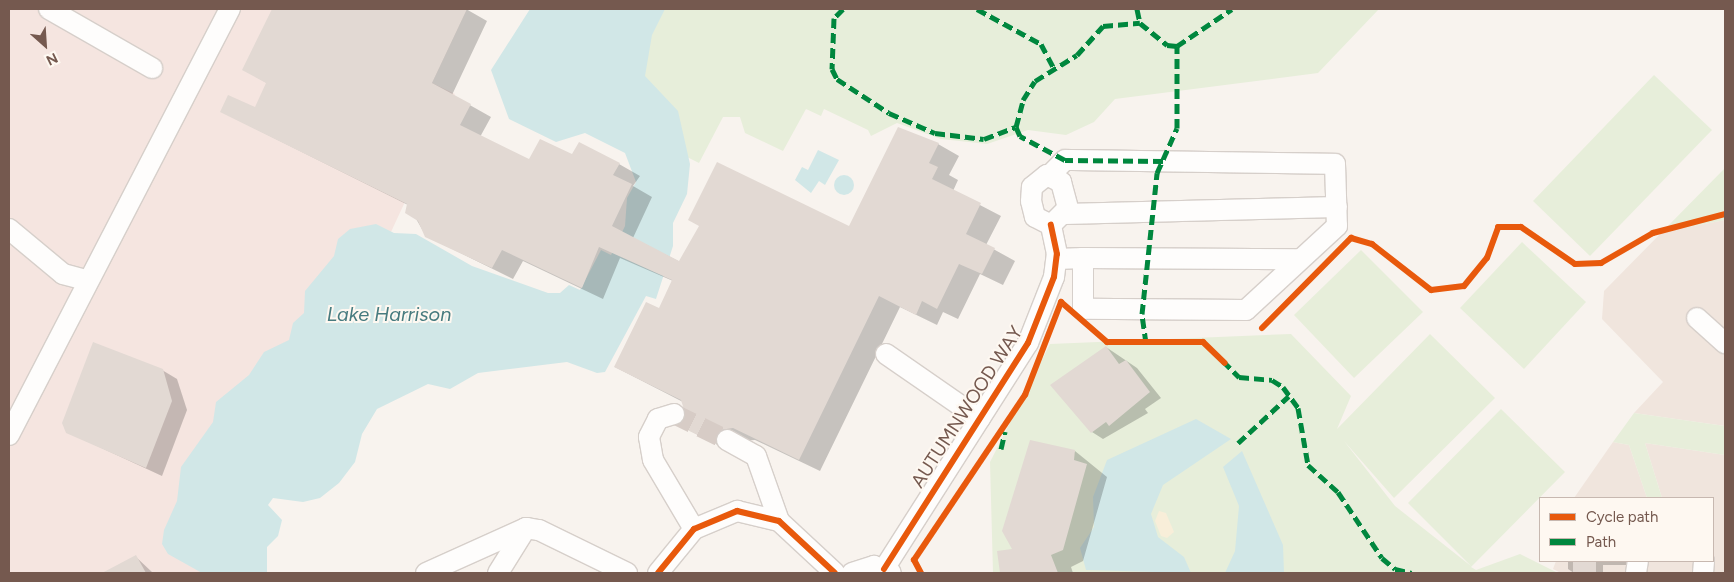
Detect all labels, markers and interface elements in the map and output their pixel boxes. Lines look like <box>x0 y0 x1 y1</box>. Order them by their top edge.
north arrow <box>20 20 70 70</box>
text: N <box>43 49 60 69</box>
water label: Lake Harrison <box>327 302 451 326</box>
street label: AUTUMNWOOD WAY <box>906 322 1028 492</box>
legend <box>1539 497 1714 562</box>
text: Cycle path <box>1586 508 1658 526</box>
text: Path <box>1586 533 1616 551</box>

